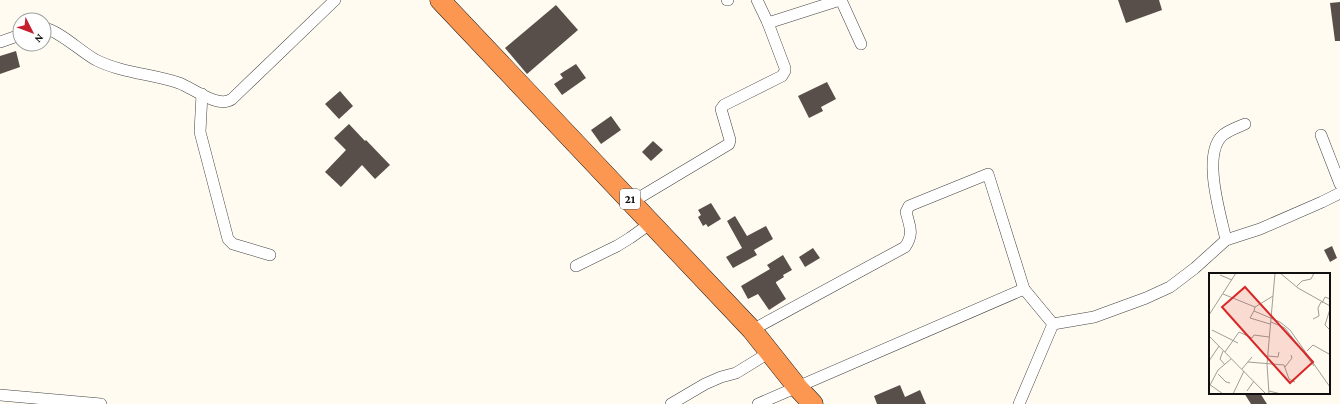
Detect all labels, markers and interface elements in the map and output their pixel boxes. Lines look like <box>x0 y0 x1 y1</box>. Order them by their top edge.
north arrow <box>12 12 52 52</box>
text: N <box>32 32 46 46</box>
road number: 21 <box>620 189 640 209</box>
inset map <box>1209 273 1330 394</box>

